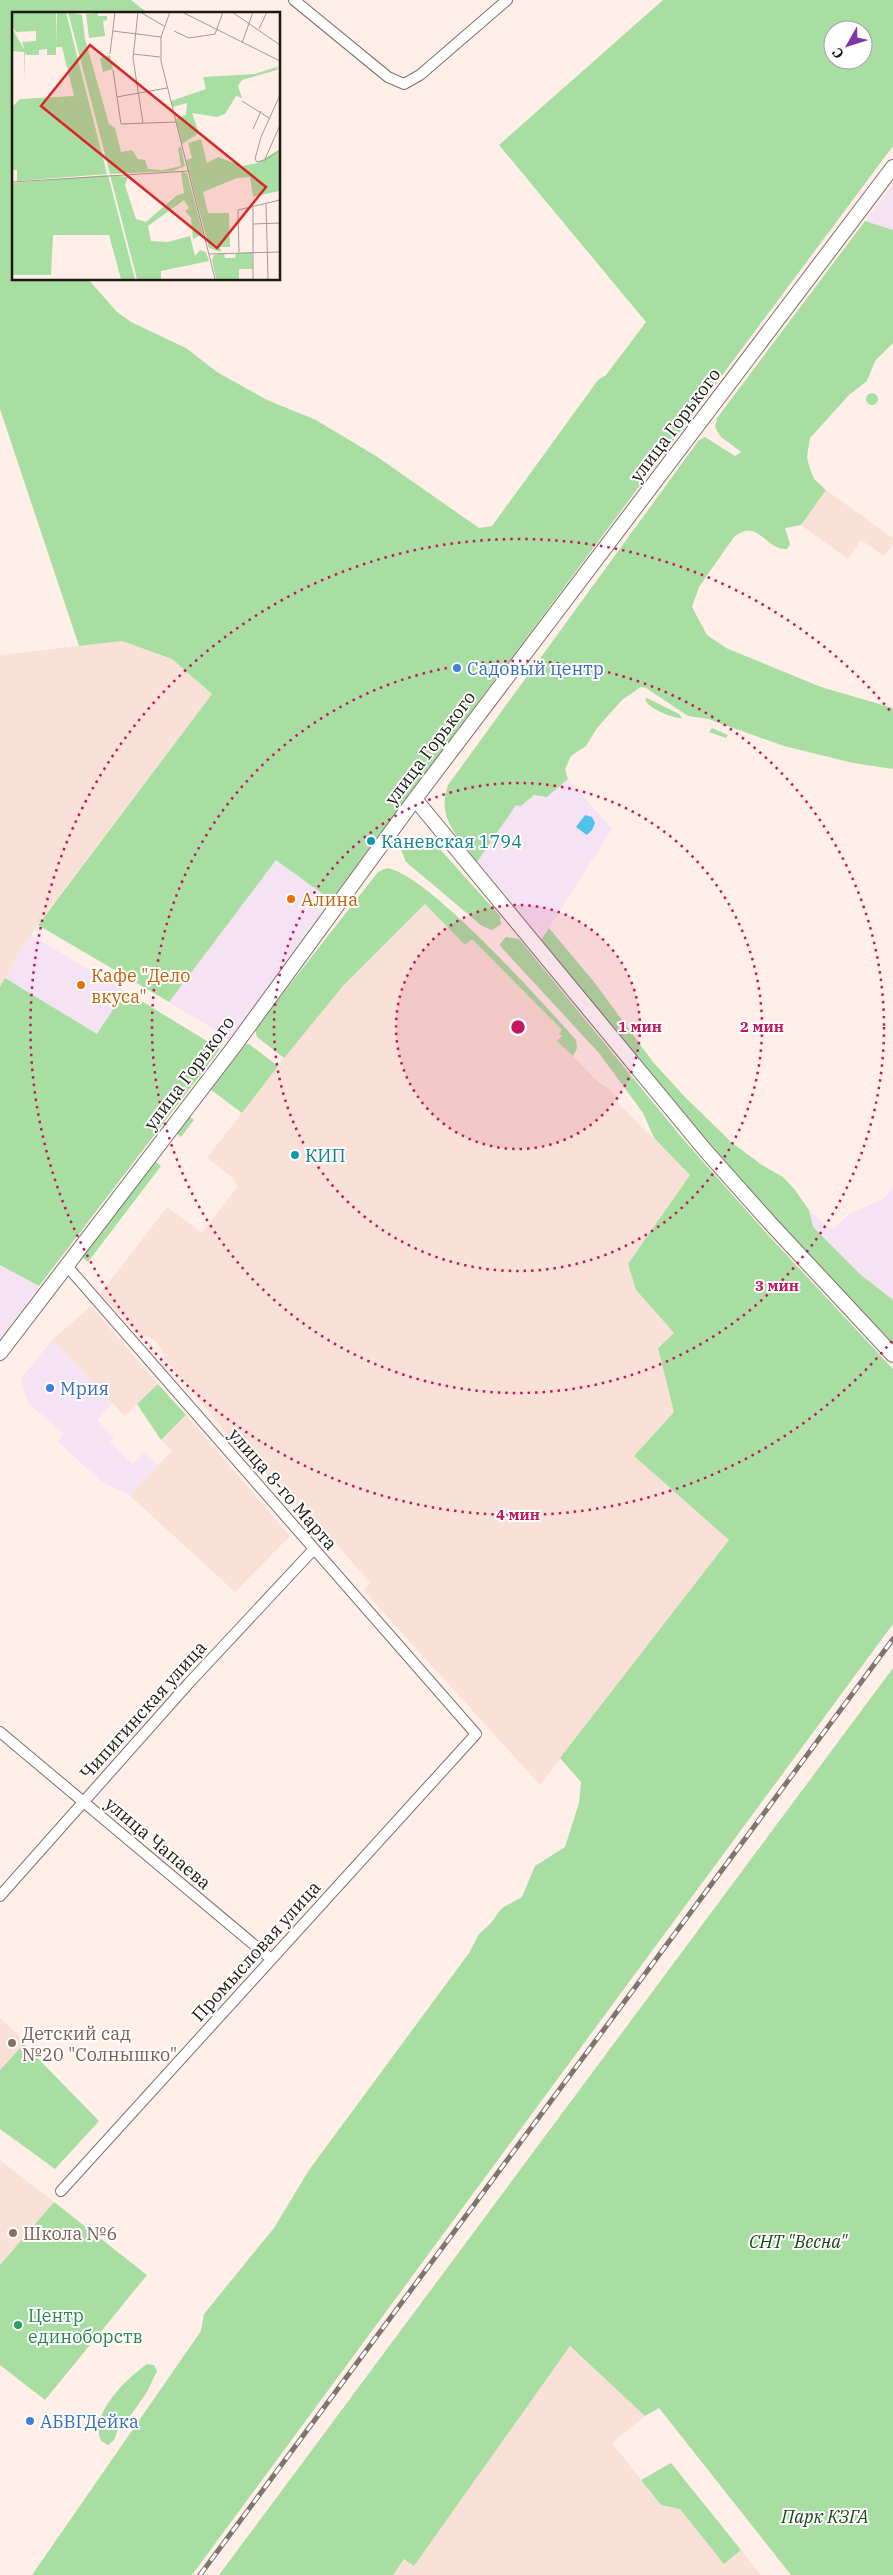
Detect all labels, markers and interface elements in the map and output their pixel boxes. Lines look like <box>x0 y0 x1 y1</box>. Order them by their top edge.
inset map <box>12 12 280 280</box>
north arrow <box>823 20 873 70</box>
text: С <box>828 44 848 62</box>
street label: улица Горького <box>625 363 725 487</box>
place label: Садовый центр <box>467 657 604 680</box>
marker: Садовый центр <box>451 662 463 674</box>
street label: улица Горького <box>380 686 480 810</box>
place label: Каневская 1794 <box>381 830 522 853</box>
marker: Каневская 1794 <box>365 835 377 847</box>
place label: Алина <box>301 888 358 911</box>
marker: Алина <box>285 893 297 905</box>
place label: Кафе "Дело вкуса" <box>91 964 190 1008</box>
marker: Кафе "Дело вкуса" <box>75 979 87 991</box>
street label: улица Горького <box>139 1011 239 1135</box>
text: 1 мин <box>618 1017 662 1036</box>
text: 2 мин <box>740 1017 784 1036</box>
centre of rings <box>509 1018 527 1036</box>
place label: КИП <box>305 1144 346 1167</box>
marker: КИП <box>289 1149 301 1161</box>
text: 3 мин <box>755 1276 799 1295</box>
place label: Мрия <box>60 1377 109 1400</box>
marker: Мрия <box>44 1382 56 1394</box>
street label: улица 8-го Марта <box>224 1423 342 1555</box>
text: 4 мин <box>496 1505 540 1524</box>
street label: Чипигинская улица <box>75 1636 211 1784</box>
street label: улица Чапаева <box>100 1792 216 1894</box>
street label: Промысловая улица <box>187 1876 325 2026</box>
place label: Детский сад №20 "Солнышко" <box>22 2022 177 2066</box>
marker: Детский сад №20 "Солнышко" <box>6 2037 18 2049</box>
place label: Школа №6 <box>23 2222 117 2245</box>
marker: Школа №6 <box>7 2227 19 2239</box>
park label: СНТ "Весна" <box>749 2230 848 2253</box>
place label: Центр единоборств <box>28 2304 143 2348</box>
marker: Центр единоборств <box>12 2319 24 2331</box>
place label: АБВГДейка <box>40 2410 139 2433</box>
marker: АБВГДейка <box>24 2415 36 2427</box>
park label: Парк КЗГА <box>780 2505 869 2528</box>

